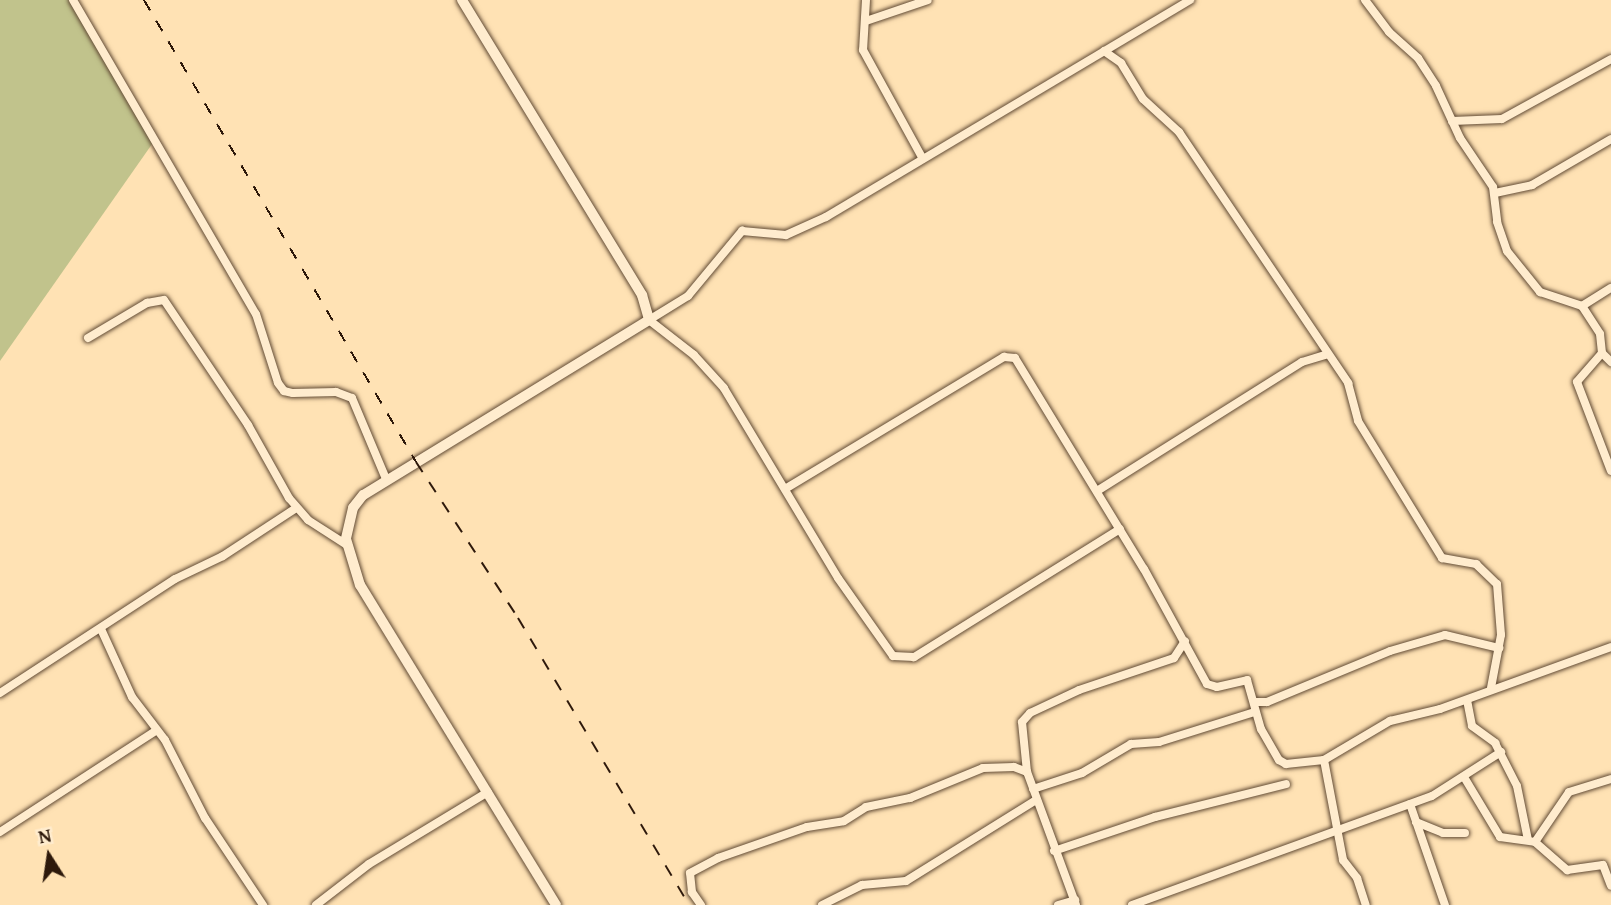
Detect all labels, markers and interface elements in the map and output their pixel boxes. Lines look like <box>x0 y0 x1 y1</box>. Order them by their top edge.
text: N <box>36 820 54 850</box>
north arrow <box>14 821 84 891</box>

